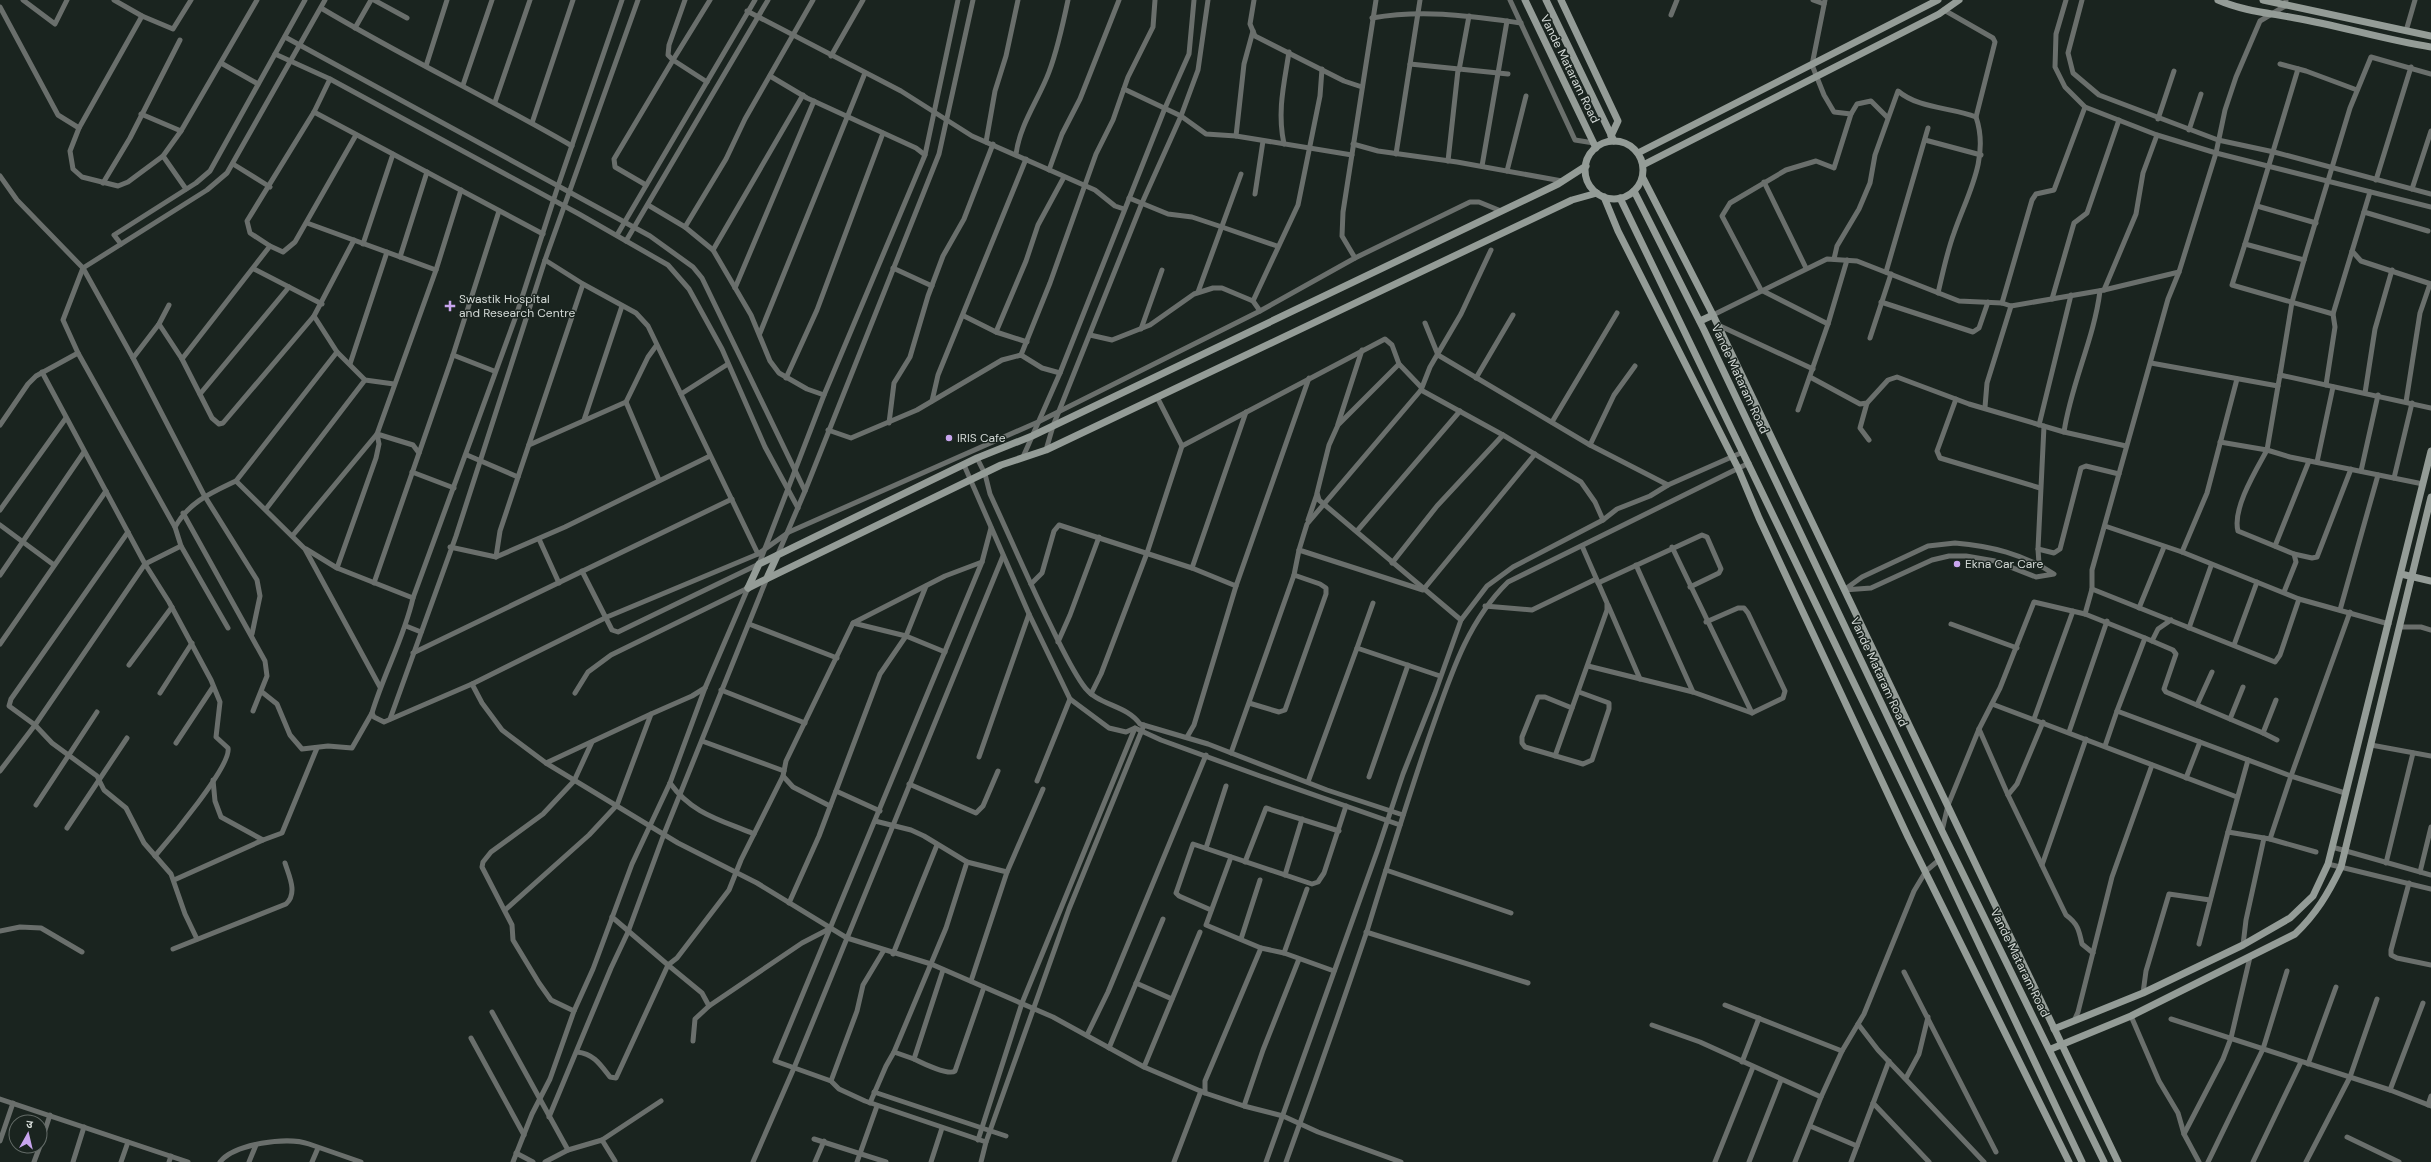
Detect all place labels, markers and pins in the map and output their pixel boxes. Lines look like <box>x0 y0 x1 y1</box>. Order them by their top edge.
place label: Swastik Hospital and Research Centre <box>459 291 575 321</box>
marker: Swastik Hospital and Research Centre <box>444 300 456 312</box>
place label: IRIS Cafe <box>957 430 1006 446</box>
marker: IRIS Cafe <box>944 433 954 443</box>
place label: Ekna Car Care <box>1965 556 2044 572</box>
marker: Ekna Car Care <box>1952 559 1962 569</box>

